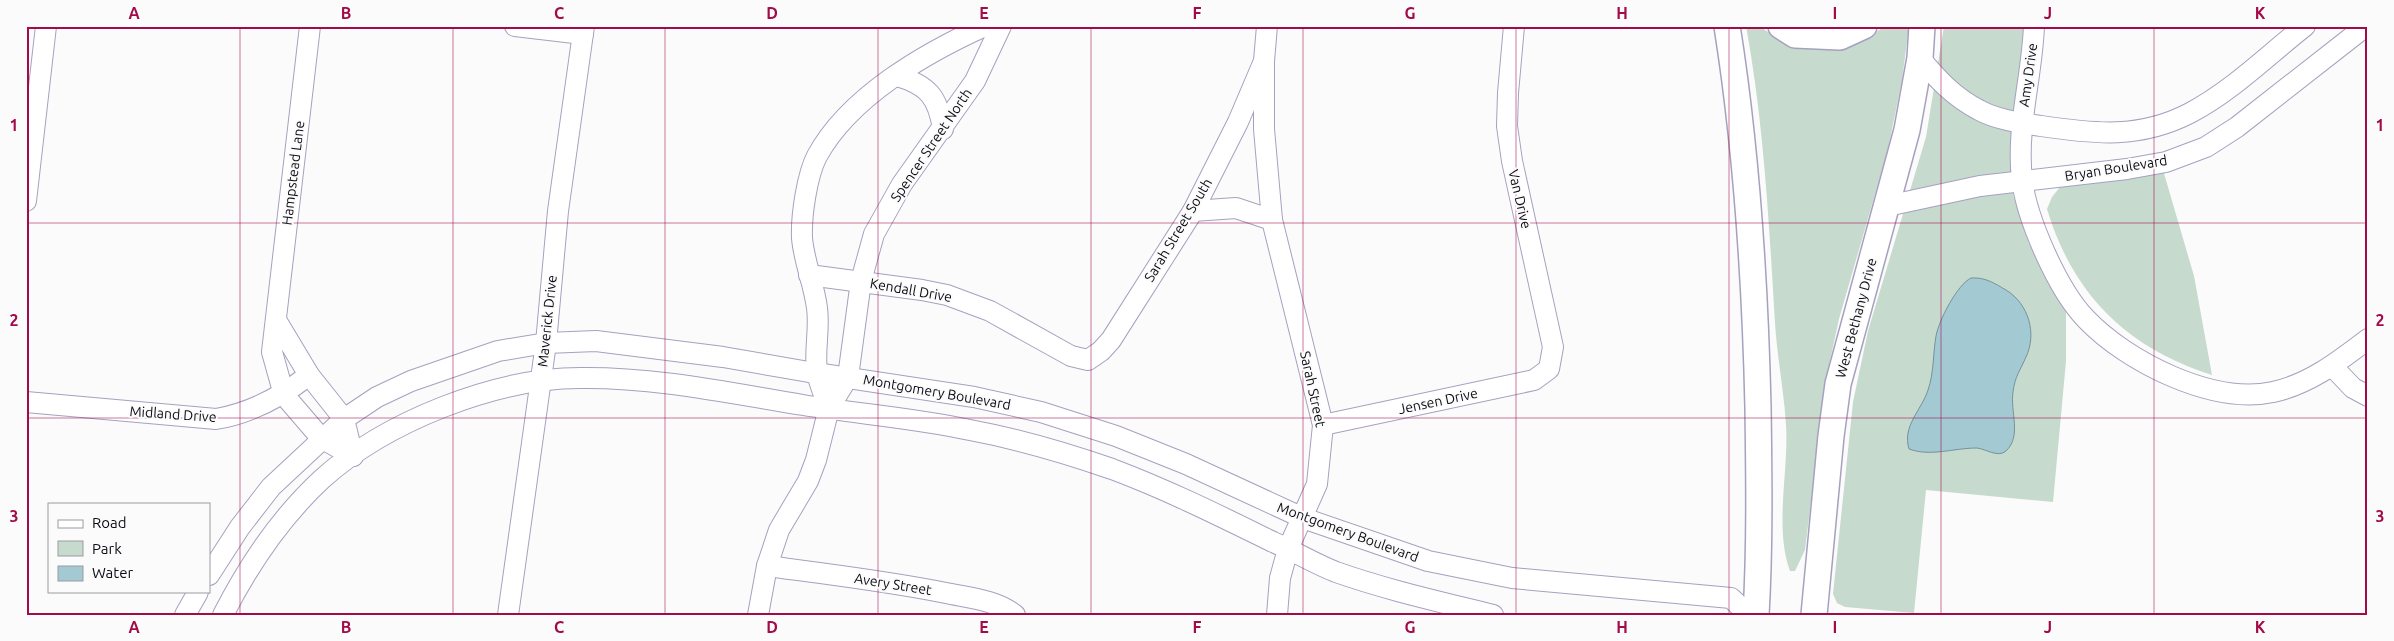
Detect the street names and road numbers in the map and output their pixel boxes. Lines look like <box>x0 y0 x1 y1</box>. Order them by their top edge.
street label: Amy Drive <box>2016 42 2040 108</box>
street label: Spencer Street North <box>887 85 975 205</box>
street label: Hampstead Lane <box>279 120 307 226</box>
street label: Bryan Boulevard <box>2064 152 2168 184</box>
street label: Van Drive <box>1505 168 1535 230</box>
street label: Sarah Street South <box>1141 176 1215 284</box>
street label: West Bethany Drive <box>1832 256 1880 380</box>
street label: Maverick Drive <box>534 274 560 368</box>
street label: Kendall Drive <box>869 275 953 305</box>
street label: Sarah Street <box>1297 350 1329 429</box>
street label: Montgomery Boulevard <box>862 371 1012 413</box>
street label: Jensen Drive <box>1397 385 1479 417</box>
street label: Midland Drive <box>129 403 217 425</box>
street label: Montgomery Boulevard <box>1275 499 1421 565</box>
street label: Avery Street <box>853 570 933 598</box>

